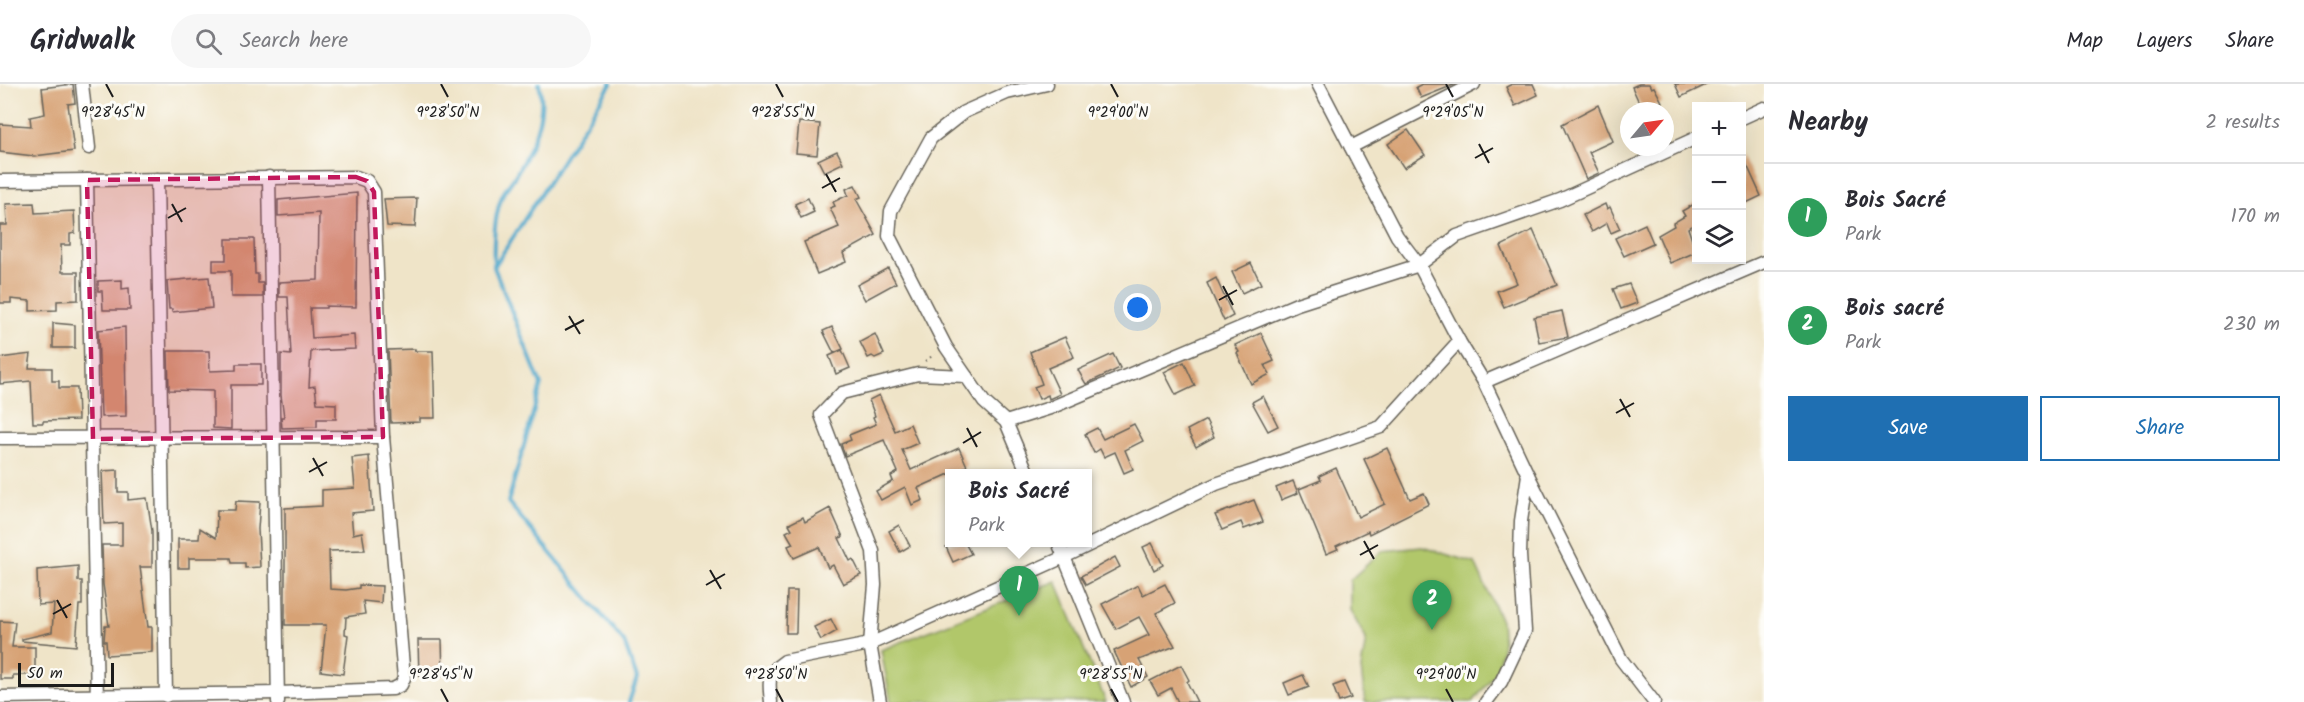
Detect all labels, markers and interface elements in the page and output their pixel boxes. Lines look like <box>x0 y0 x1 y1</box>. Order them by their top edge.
search box <box>171 14 591 68</box>
text: Gridwalk <box>30 19 135 64</box>
text: Search here <box>240 24 348 59</box>
icon: search <box>192 25 225 58</box>
text: Map <box>2066 25 2103 58</box>
text: Layers <box>2136 25 2192 58</box>
text: Share <box>2225 25 2274 58</box>
text: 9°28'45"N <box>81 101 145 125</box>
text: 9°28'50"N <box>416 101 480 125</box>
text: 9°28'55"N <box>751 101 815 125</box>
text: 9°29'00"N <box>1088 101 1148 125</box>
text: 9°29'05"N <box>1422 101 1484 125</box>
north arrow <box>1620 102 1674 156</box>
map controls <box>1692 102 1746 264</box>
button: + <box>1692 102 1746 156</box>
text: Nearby <box>1788 102 1868 144</box>
text: 2 results <box>2205 107 2280 139</box>
button: − <box>1692 156 1746 210</box>
text: Bois Sacré <box>1845 184 1945 219</box>
text: 1 <box>1804 201 1811 233</box>
text: 170 m <box>2231 201 2280 233</box>
button: layers <box>1692 210 1746 264</box>
text: Park <box>1845 219 1881 251</box>
text: Bois sacré <box>1845 292 1943 327</box>
your location <box>1123 293 1152 322</box>
text: 2 <box>1802 309 1813 341</box>
text: 230 m <box>2223 309 2280 341</box>
text: Park <box>1845 327 1881 359</box>
button: Save <box>1788 396 2028 461</box>
button: Share <box>2040 396 2280 461</box>
popup <box>945 469 1092 547</box>
text: Bois Sacré <box>968 475 1069 510</box>
text: Park <box>968 510 1005 542</box>
pin: 1 <box>1000 566 1038 616</box>
pin: 2 <box>1412 580 1452 630</box>
scale bar <box>18 660 114 688</box>
text: 50 m <box>27 661 63 686</box>
text: 9°28'45"N <box>409 663 473 687</box>
text: 9°28'50"N <box>744 663 808 687</box>
text: 9°28'55"N <box>1079 663 1143 687</box>
text: 9°29'00"N <box>1416 663 1476 687</box>

